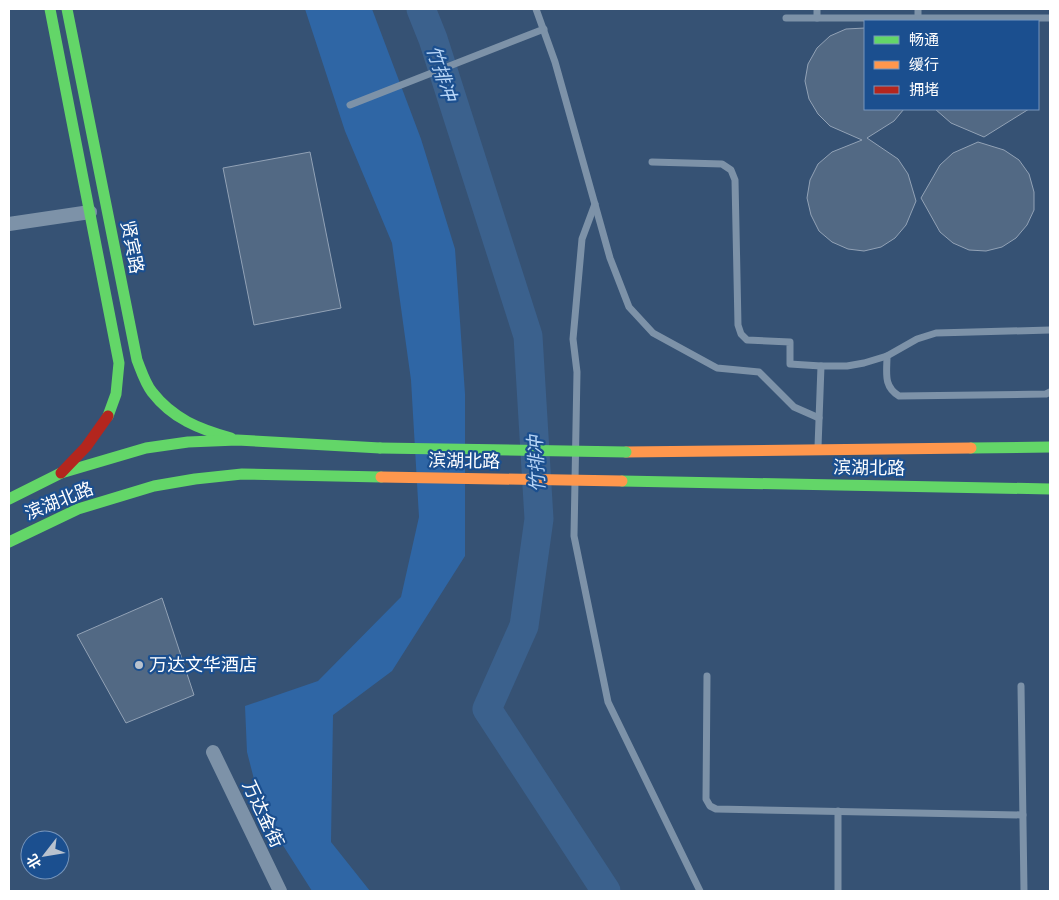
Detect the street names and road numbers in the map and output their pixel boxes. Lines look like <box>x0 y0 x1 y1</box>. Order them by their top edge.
street label: 贤宾路 <box>118 218 148 275</box>
street label: 滨湖北路 <box>428 449 500 471</box>
street label: 滨湖北路 <box>833 456 905 478</box>
street label: 滨湖北路 <box>22 477 96 523</box>
street label: 万达金街 <box>240 777 288 850</box>

